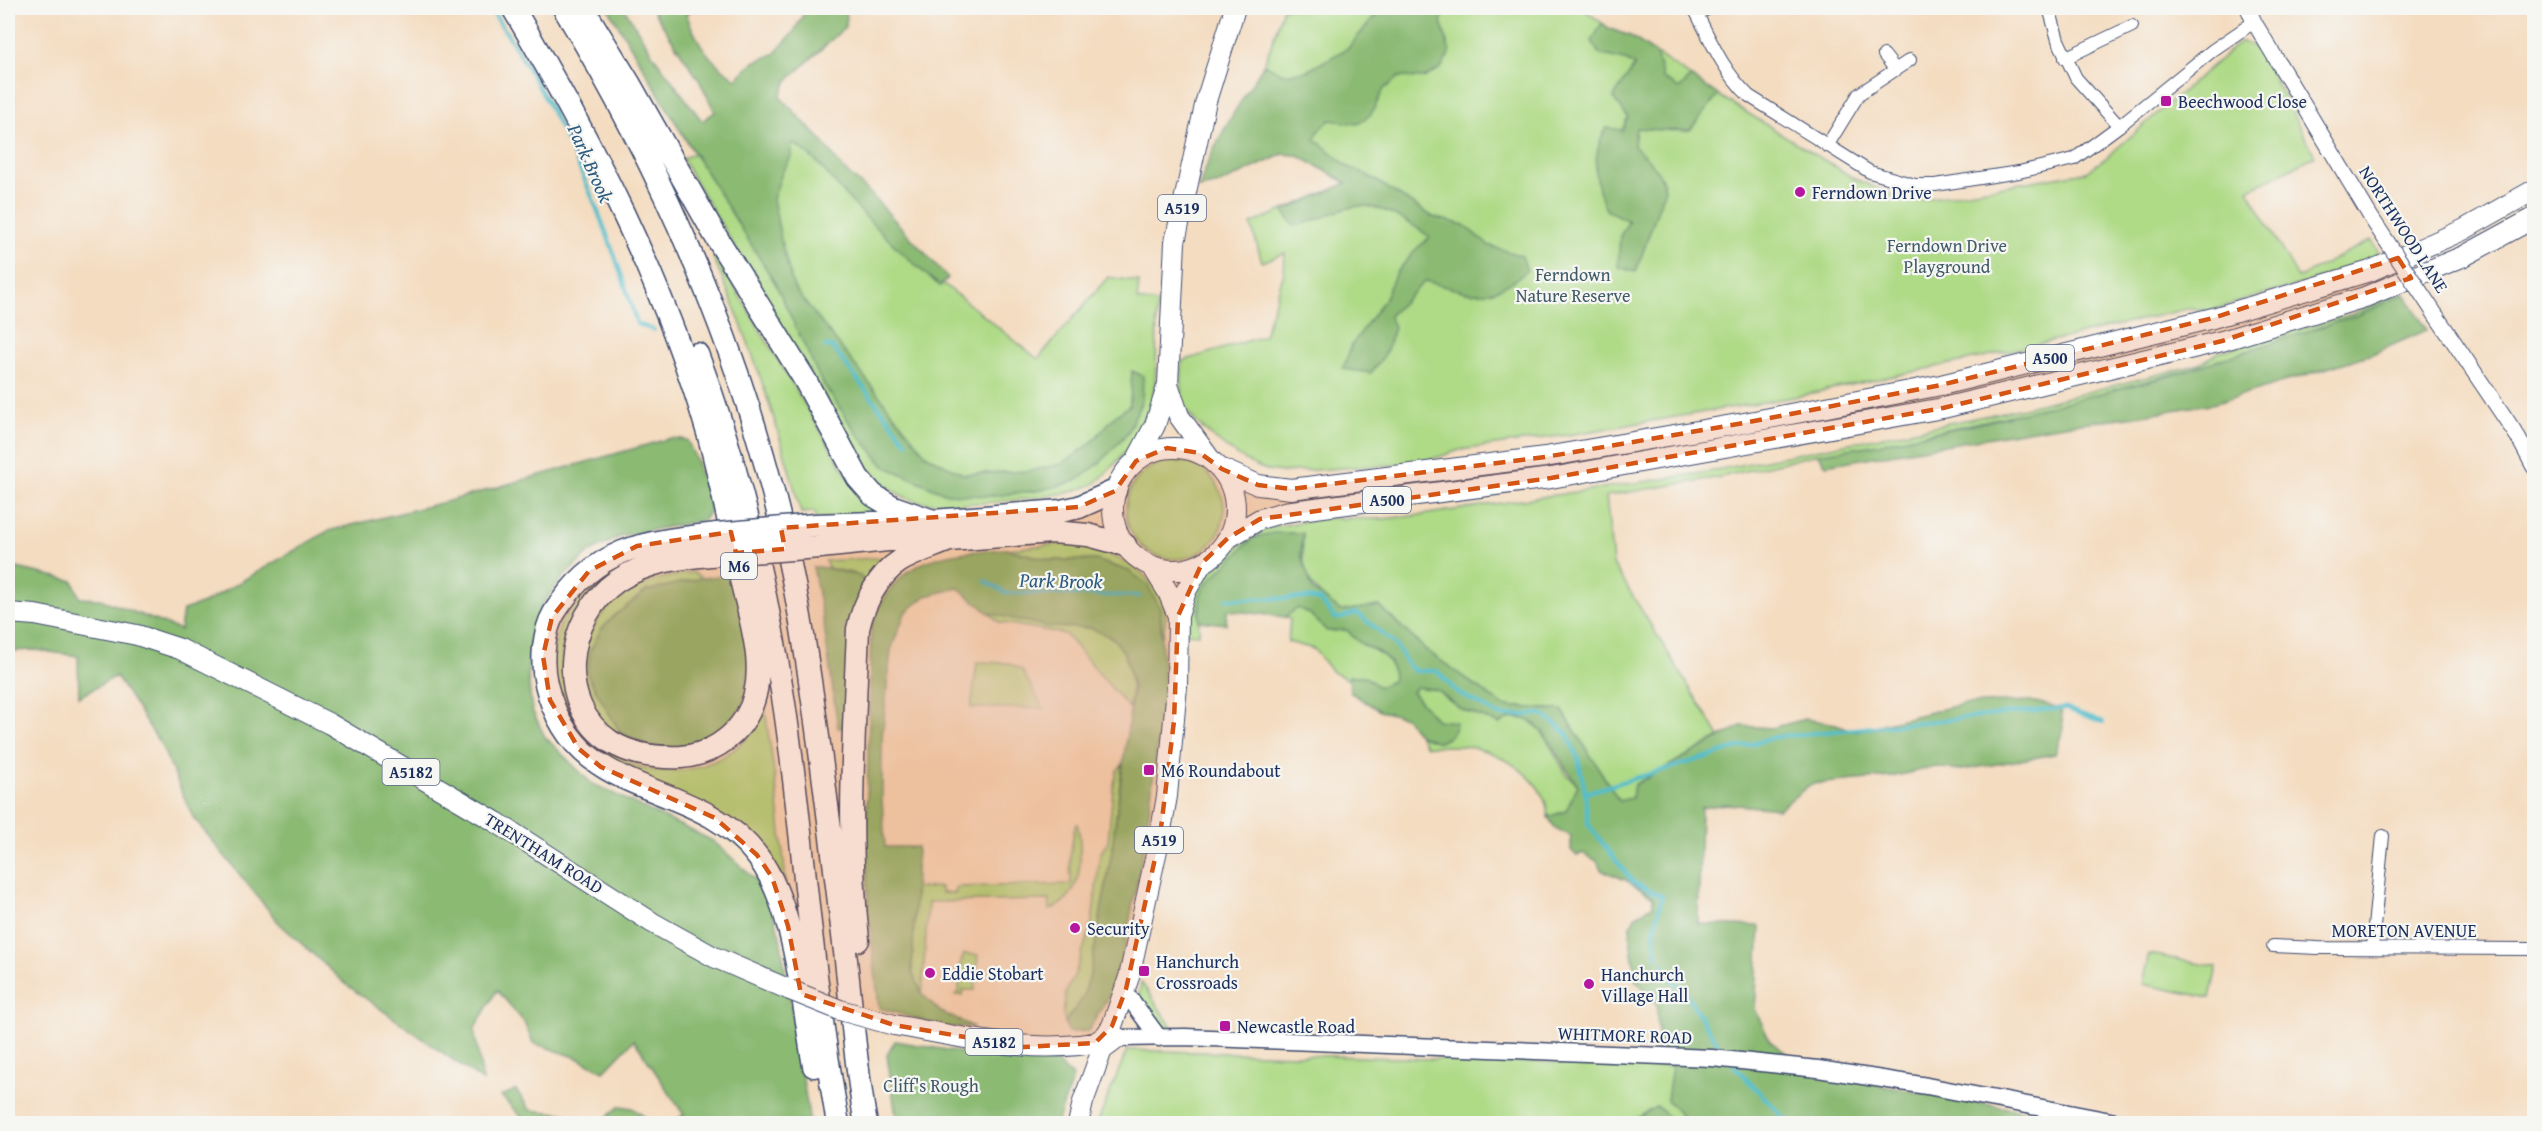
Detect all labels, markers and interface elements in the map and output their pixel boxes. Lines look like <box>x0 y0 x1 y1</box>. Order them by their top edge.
place label: Beechwood Close <box>2178 88 2307 115</box>
marker: Beechwood Close <box>2159 94 2173 108</box>
water label: Park Brook <box>560 118 622 208</box>
street label: NORTHWOOD LANE <box>2353 160 2455 298</box>
place label: Ferndown Drive <box>1812 179 1932 206</box>
marker: Ferndown Drive <box>1793 185 1807 199</box>
road number: A519 <box>1158 195 1206 221</box>
park label: Ferndown Drive Playground <box>1887 232 2007 280</box>
park label: Ferndown Nature Reserve <box>1516 261 1630 309</box>
road number: A500 <box>2026 345 2074 371</box>
road number: A500 <box>1363 487 1411 513</box>
road number: M6 <box>721 553 757 579</box>
water label: Park Brook <box>1018 565 1104 595</box>
place label: M6 Roundabout <box>1161 757 1281 784</box>
road number: A5182 <box>382 759 440 785</box>
marker: M6 Roundabout <box>1142 763 1156 777</box>
street label: TRENTHAM ROAD <box>479 806 609 900</box>
road number: A519 <box>1135 827 1183 853</box>
place label: Security <box>1087 915 1150 942</box>
street label: MORETON AVENUE <box>2331 917 2477 944</box>
marker: Security <box>1068 921 1082 935</box>
place label: Hanchurch Crossroads <box>1156 948 1239 996</box>
place label: Eddie Stobart <box>942 960 1044 987</box>
place label: Hanchurch Village Hall <box>1601 961 1688 1009</box>
marker: Hanchurch Crossroads <box>1137 964 1151 978</box>
marker: Eddie Stobart <box>923 966 937 980</box>
marker: Hanchurch Village Hall <box>1582 977 1596 991</box>
place label: Newcastle Road <box>1237 1013 1356 1040</box>
marker: Newcastle Road <box>1218 1019 1232 1033</box>
street label: WHITMORE ROAD <box>1557 1019 1693 1051</box>
road number: A5182 <box>966 1029 1022 1055</box>
park label: Cliff's Rough <box>883 1072 979 1099</box>

